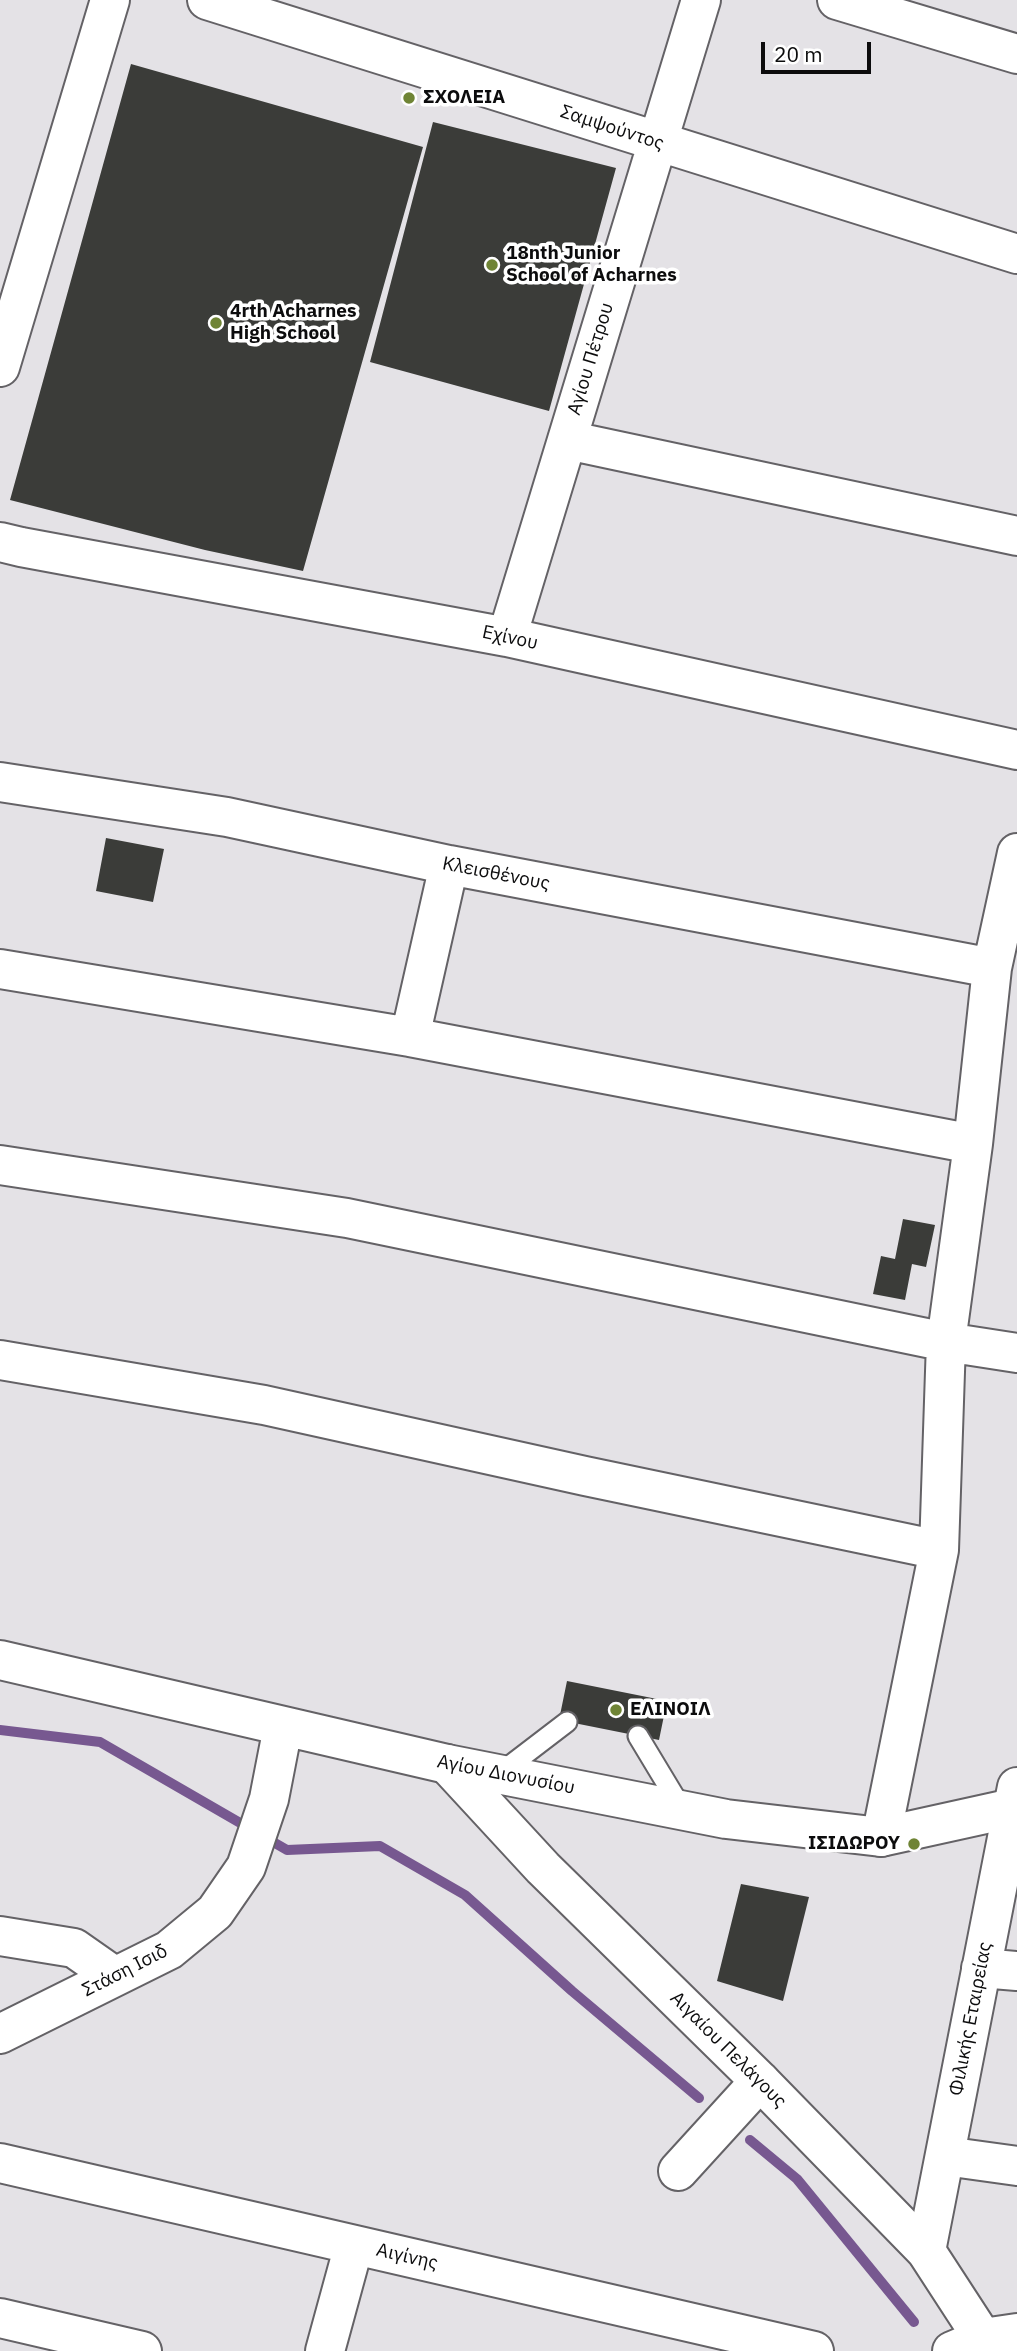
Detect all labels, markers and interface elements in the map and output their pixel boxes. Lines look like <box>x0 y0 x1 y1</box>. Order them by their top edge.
scale bar <box>765 28 875 72</box>
text: 20 m <box>774 40 823 68</box>
place label: ΣΧΟΛΕΙΑ <box>423 87 505 109</box>
marker: ΣΧΟΛΕΙΑ <box>401 90 417 106</box>
street label: Σαμψούντος <box>557 101 667 155</box>
place label: 18nth Junior School of Acharnes <box>506 243 677 287</box>
marker: 18nth Junior School of Acharnes <box>484 257 500 273</box>
street label: Αγίου Πέτρου <box>563 300 619 418</box>
place label: 4rth Acharnes High School <box>230 301 356 345</box>
marker: 4rth Acharnes High School <box>208 315 224 331</box>
street label: Εχίνου <box>480 621 540 655</box>
street label: Κλεισθένους <box>440 852 552 896</box>
place label: ΕΛΙΝΟΙΛ <box>630 1699 711 1721</box>
marker: ΕΛΙΝΟΙΛ <box>608 1702 624 1718</box>
street label: Αγίου Διονυσίου <box>435 1750 577 1800</box>
place label: ΙΣΙΔΩΡΟΥ <box>808 1833 900 1855</box>
marker: ΙΣΙΔΩΡΟΥ <box>906 1836 922 1852</box>
street label: Στάση Ισιδ <box>79 1940 171 2002</box>
street label: Φιλικής Εταιρείας <box>945 1940 997 2098</box>
street label: Αιγαίου Πελάγους <box>665 1987 791 2113</box>
street label: Αιγίνης <box>374 2239 440 2275</box>

